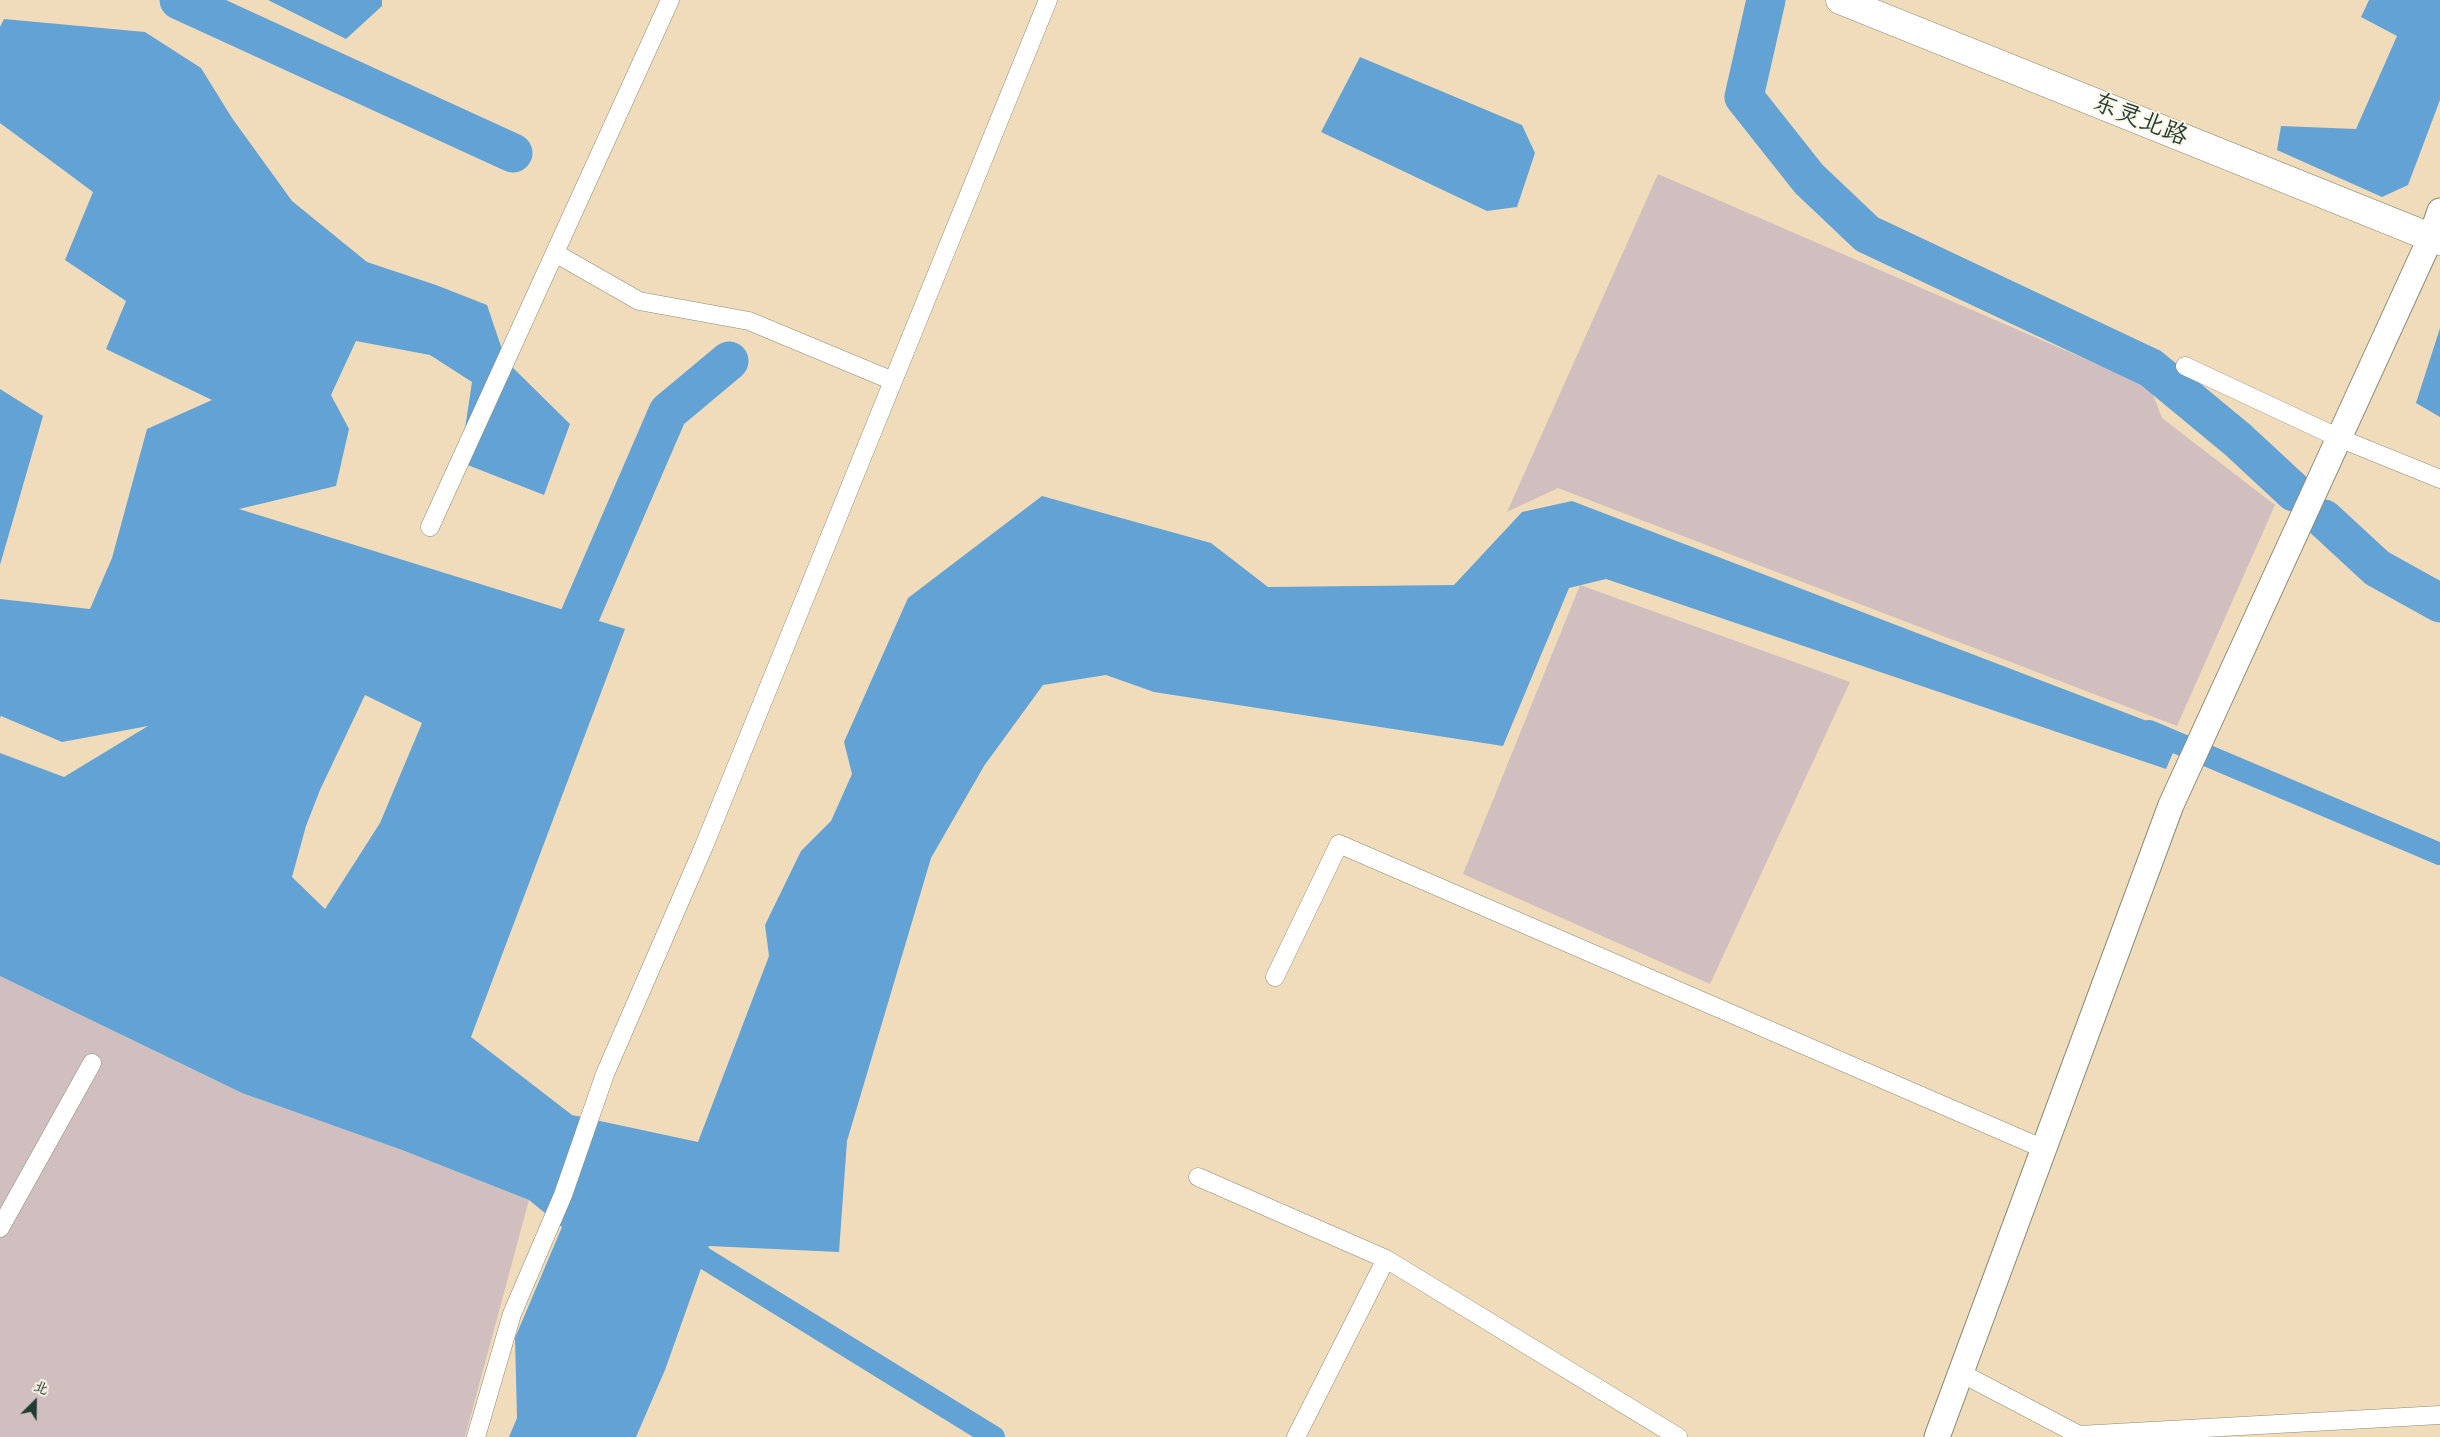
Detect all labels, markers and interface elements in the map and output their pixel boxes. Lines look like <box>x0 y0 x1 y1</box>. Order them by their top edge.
street label: 东灵北路 <box>2088 87 2192 153</box>
north arrow <box>10 1377 60 1427</box>
text: 北 <box>31 1377 51 1398</box>

